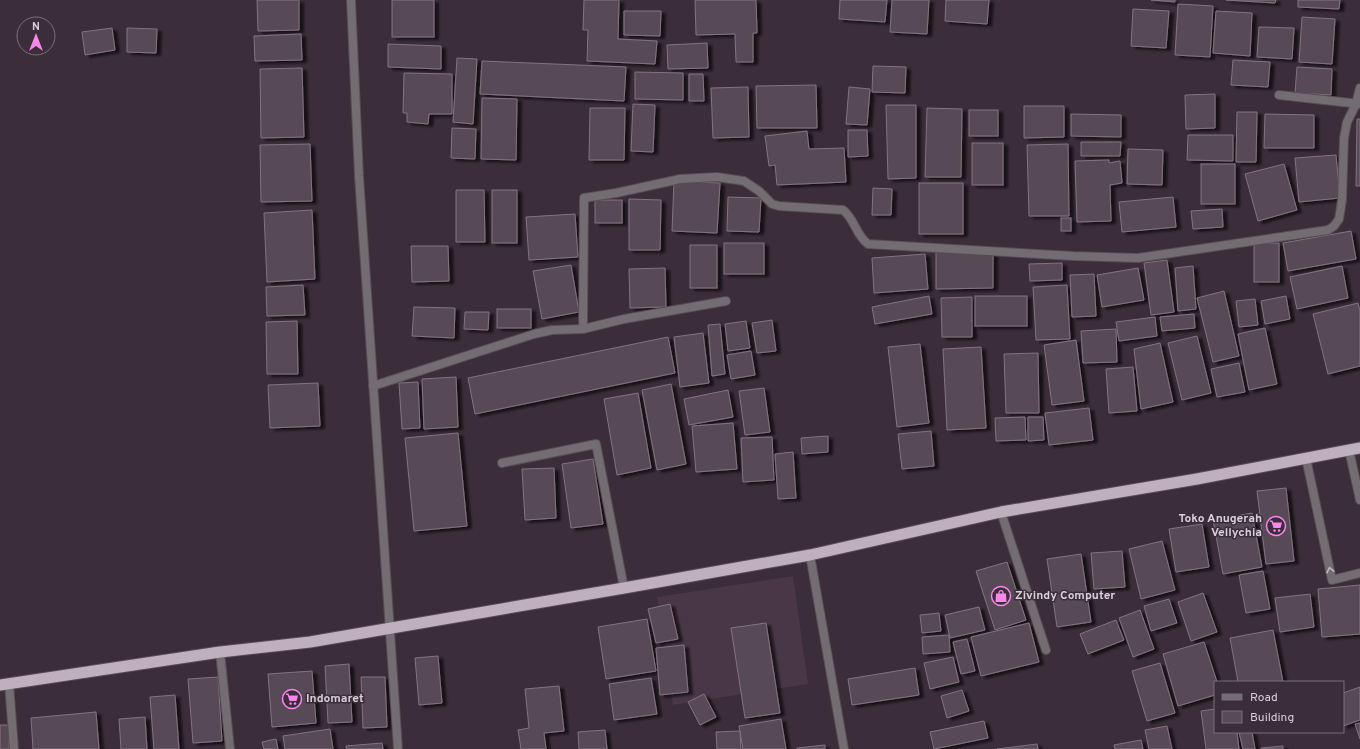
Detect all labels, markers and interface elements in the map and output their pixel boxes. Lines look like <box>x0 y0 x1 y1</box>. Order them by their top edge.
north arrow <box>16 16 56 56</box>
text: N <box>32 20 40 34</box>
place label: Toko Anugerah Vellychia <box>1178 511 1262 541</box>
supermarket icon: Toko Anugerah Vellychia <box>1265 515 1287 537</box>
one-way arrow <box>1327 567 1335 573</box>
shop icon: Zivindy Computer <box>990 585 1012 607</box>
place label: Zivindy Computer <box>1015 588 1115 604</box>
legend <box>1214 681 1344 733</box>
supermarket icon: Indomaret <box>281 688 303 710</box>
text: Road <box>1250 690 1278 706</box>
place label: Indomaret <box>306 691 364 707</box>
text: Building <box>1250 710 1294 726</box>

